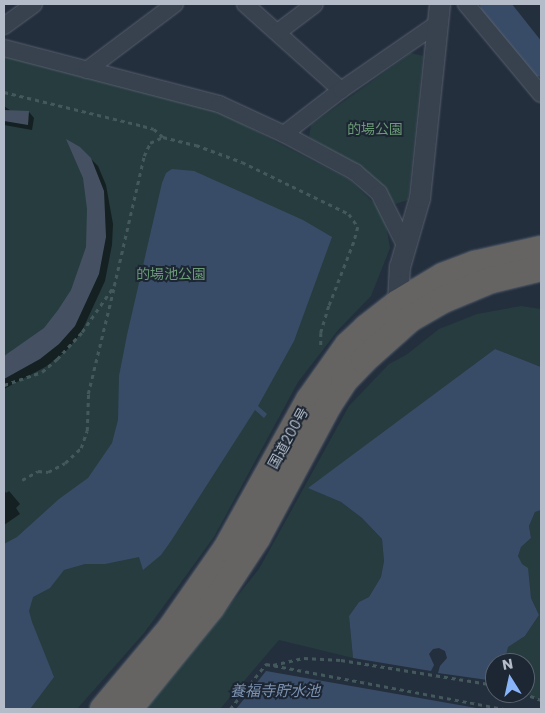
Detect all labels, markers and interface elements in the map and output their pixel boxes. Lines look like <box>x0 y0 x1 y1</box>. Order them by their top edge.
park label: 的場公園 <box>347 121 403 137</box>
park label: 的場池公園 <box>136 266 206 282</box>
street label: 国道200号 <box>264 404 312 472</box>
north arrow <box>485 653 535 703</box>
text: N <box>501 653 514 675</box>
water label: 養福寺貯水池 <box>230 682 320 700</box>

